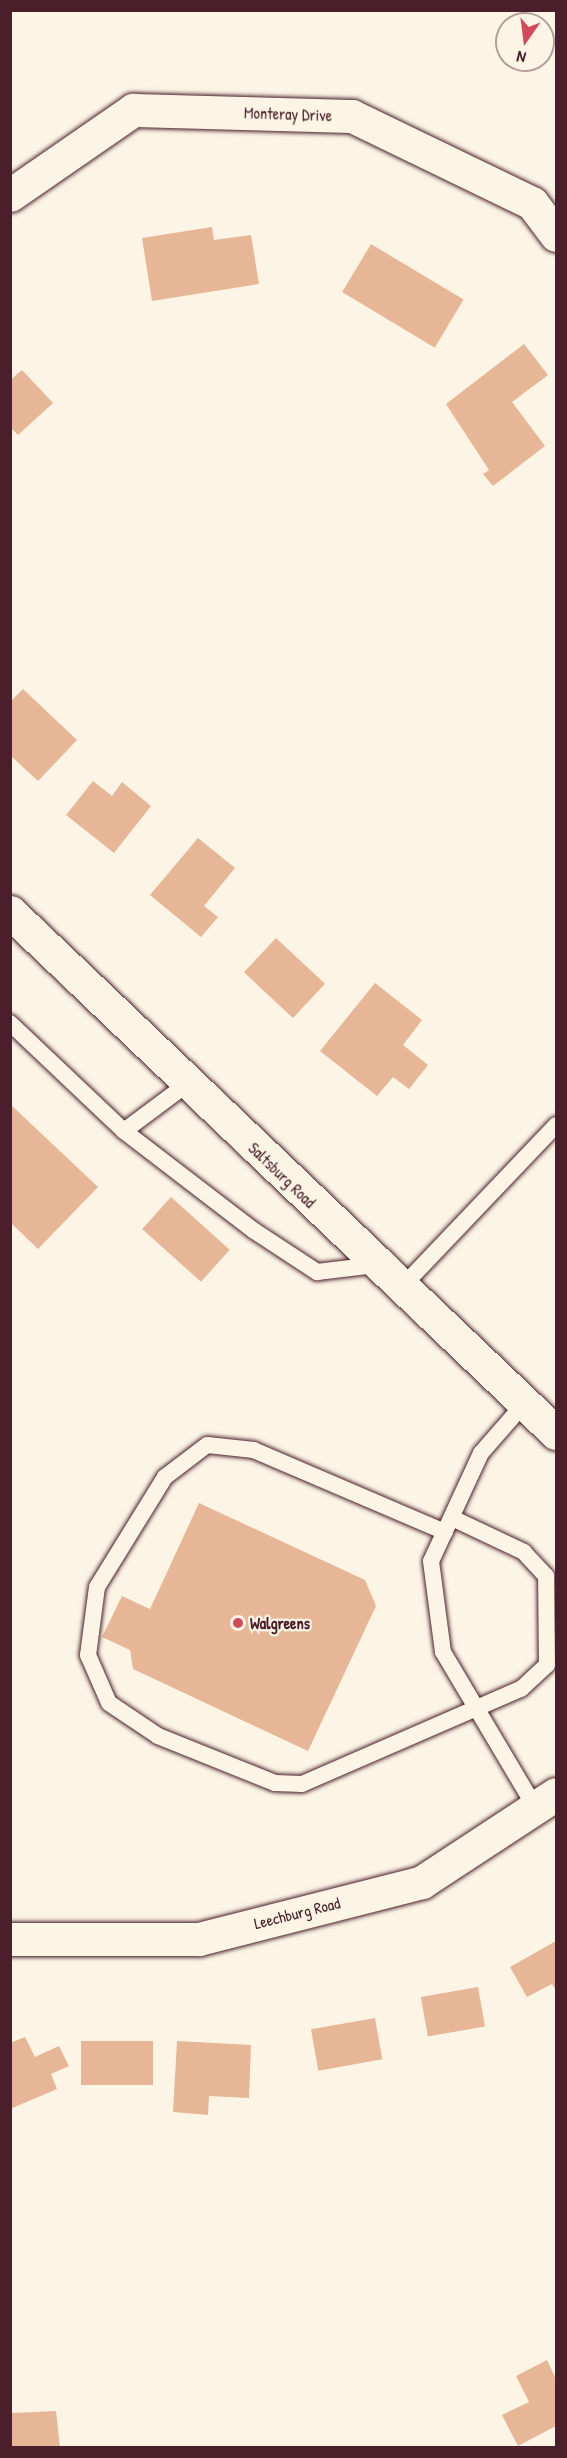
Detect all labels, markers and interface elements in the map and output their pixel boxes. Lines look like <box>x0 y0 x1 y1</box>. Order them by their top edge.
north arrow <box>495 12 555 72</box>
text: N <box>514 46 528 69</box>
street label: Monteray Drive <box>244 103 332 125</box>
street label: Saltsburg Road <box>245 1138 319 1212</box>
place label: Walgreens <box>250 1613 310 1633</box>
marker: Walgreens <box>231 1616 245 1630</box>
street label: Leechburg Road <box>252 1893 342 1933</box>

